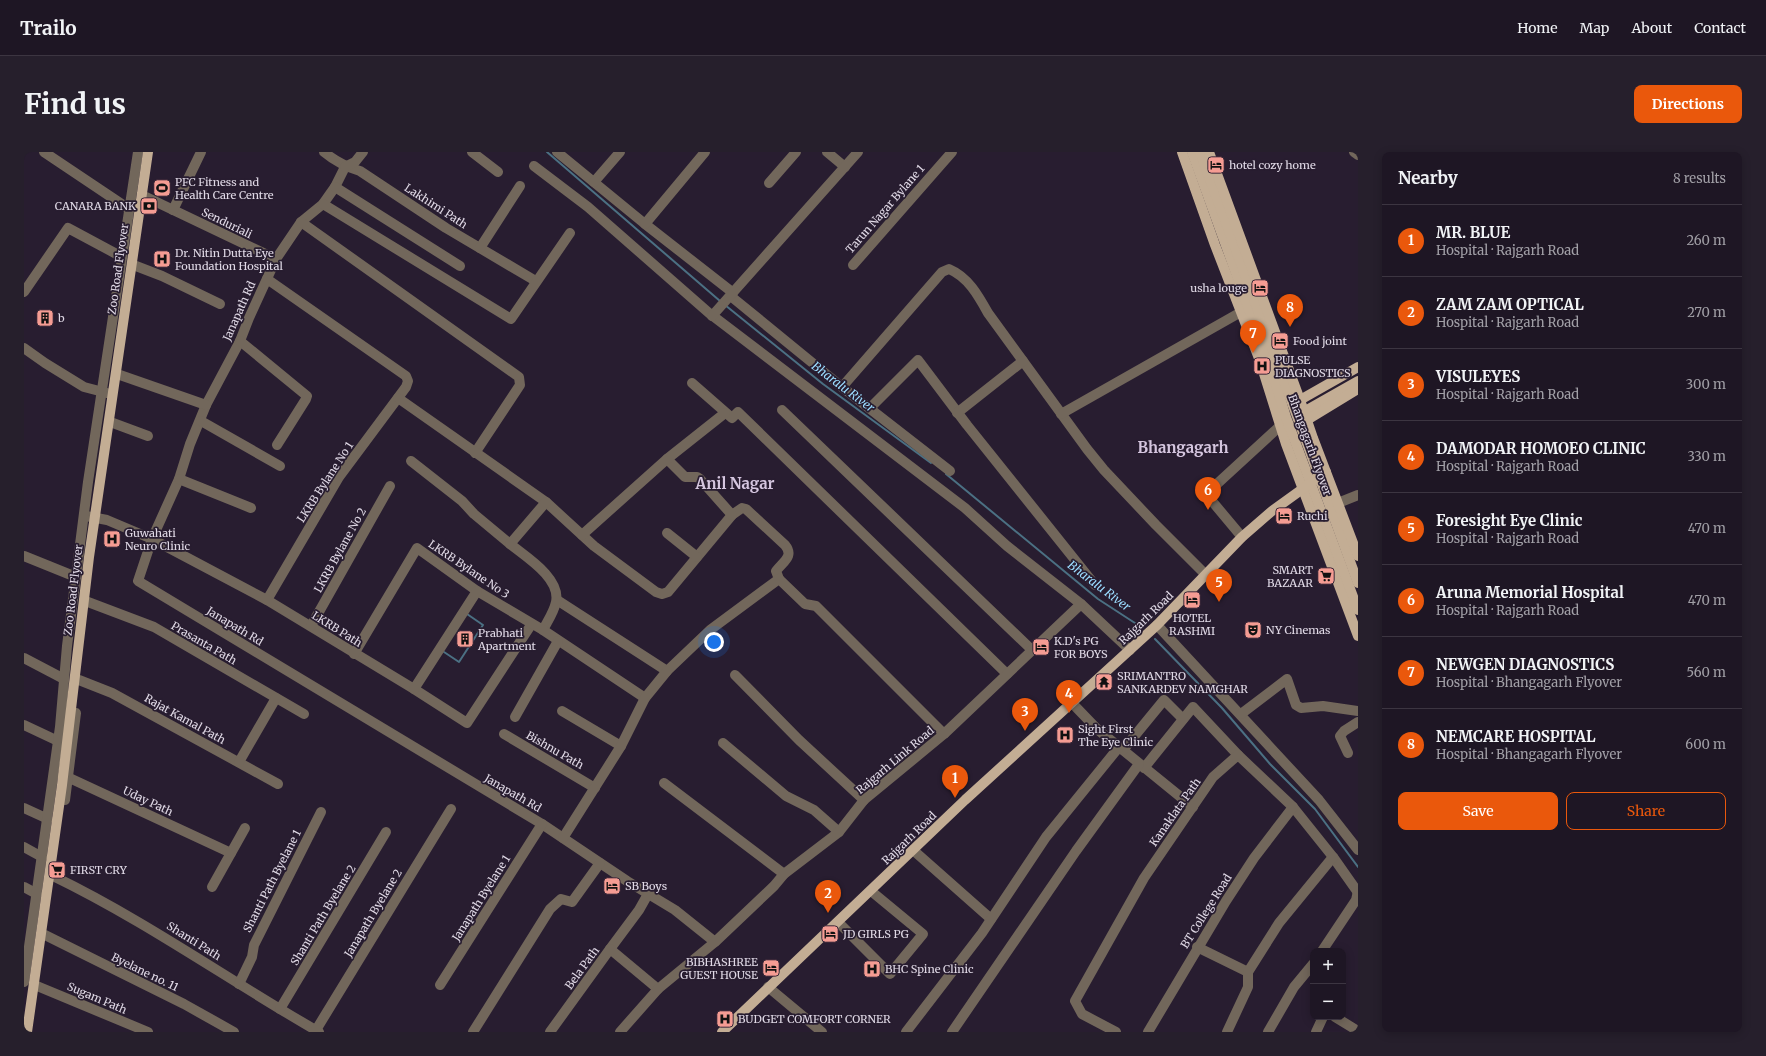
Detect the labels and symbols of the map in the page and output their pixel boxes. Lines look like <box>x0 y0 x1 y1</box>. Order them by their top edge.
hotel icon: hotel cozy home <box>1206 155 1226 175</box>
place label: hotel cozy home <box>1229 158 1316 172</box>
street label: Tarun Nagar Bylane 1 <box>843 162 927 256</box>
place label: PFC Fitness and Health Care Centre <box>175 175 274 202</box>
sports icon: PFC Fitness and Health Care Centre <box>152 178 172 198</box>
street label: Lakhimi Path <box>402 181 471 232</box>
bank icon: CANARA BANK <box>139 196 159 216</box>
place label: CANARA BANK <box>55 199 136 213</box>
street label: Senduriali <box>199 205 255 241</box>
street label: Zoo Road Flyover <box>105 223 131 315</box>
place label: Dr. Nitin Dutta Eye Foundation Hospital <box>175 246 283 273</box>
hospital icon: Dr. Nitin Dutta Eye Foundation Hospital <box>152 249 172 269</box>
hotel icon: usha louge <box>1250 278 1270 298</box>
street label: Janapath Rd <box>219 279 259 344</box>
place label: usha louge <box>1190 281 1247 295</box>
pin: 8 <box>1277 294 1303 327</box>
building icon: b <box>35 308 55 328</box>
place label: b <box>57 311 65 325</box>
pin: 7 <box>1240 320 1266 353</box>
hotel icon: Food joint <box>1270 331 1290 351</box>
place label: Food joint <box>1293 334 1347 348</box>
place label: PULSE DIAGNOSTICS <box>1275 353 1351 380</box>
hospital icon: PULSE DIAGNOSTICS <box>1252 356 1272 376</box>
water label: Bharalu River <box>809 358 878 416</box>
street label: Bhangagarh Flyover <box>1285 392 1335 498</box>
district label: Bhangagarh <box>1138 438 1228 457</box>
street label: LKRB Bylane No 1 <box>294 439 356 525</box>
district label: Anil Nagar <box>694 474 775 493</box>
pin: 6 <box>1195 477 1221 510</box>
street label: LKRB Bylane No 2 <box>311 505 369 595</box>
hotel icon: Ruchi <box>1274 506 1294 526</box>
place label: Ruchi <box>1297 509 1328 523</box>
place label: Guwahati Neuro Clinic <box>125 526 191 553</box>
hospital icon: Guwahati Neuro Clinic <box>102 529 122 549</box>
street label: LKRB Bylane No 3 <box>426 537 512 601</box>
street label: Zoo Road Flyover <box>60 544 86 636</box>
water label: Bharalu River <box>1065 557 1134 615</box>
place label: SMART BAZAAR <box>1267 563 1313 590</box>
supermarket icon: SMART BAZAAR <box>1316 566 1336 586</box>
pin: 5 <box>1206 569 1232 602</box>
street label: Rajgarh Road <box>1116 588 1176 647</box>
hotel icon: HOTEL RASHMI <box>1182 590 1202 610</box>
street label: Janapath Rd <box>203 603 266 649</box>
street label: LKRB Path <box>309 608 365 650</box>
place label: HOTEL RASHMI <box>1169 611 1215 638</box>
street label: Prasanta Path <box>169 619 240 668</box>
theatre icon: NY Cinemas <box>1243 620 1263 640</box>
place label: NY Cinemas <box>1266 623 1330 637</box>
place label: Prabhati Apartment <box>477 626 537 653</box>
building icon: Prabhati Apartment <box>455 629 475 649</box>
your location <box>704 632 724 652</box>
place label: K.D's PG FOR BOYS <box>1054 634 1108 661</box>
hotel icon: K.D's PG FOR BOYS <box>1031 637 1051 657</box>
place label: SRIMANTRO SANKARDEV NAMGHAR <box>1117 669 1248 696</box>
temple icon: SRIMANTRO SANKARDEV NAMGHAR <box>1094 672 1114 692</box>
pin: 4 <box>1056 680 1082 713</box>
street label: Rajat Kamal Path <box>142 691 229 747</box>
pin: 3 <box>1012 698 1038 731</box>
place label: Sight First The Eye Clinic <box>1078 722 1154 749</box>
street label: Rajgarh Link Road <box>853 723 937 797</box>
hospital icon: Sight First The Eye Clinic <box>1055 725 1075 745</box>
street label: Bishnu Path <box>524 728 587 772</box>
pin: 1 <box>942 765 968 798</box>
street label: Janapath Rd <box>481 771 544 815</box>
street label: Kanaklata Path <box>1146 775 1204 849</box>
street label: Uday Path <box>121 783 176 819</box>
street label: Rajgarh Road <box>879 808 939 867</box>
street label: Shanti Path Byelane 1 <box>240 827 304 935</box>
street label: Janapath Byelane 1 <box>448 852 513 944</box>
supermarket icon: FIRST CRY <box>47 860 67 880</box>
street label: Shanti Path Byelane 2 <box>287 862 359 968</box>
place label: FIRST CRY <box>70 863 128 877</box>
street label: Janapath Byelane 2 <box>341 866 405 960</box>
street label: BT College Road <box>1178 871 1235 951</box>
hotel icon: SB Boys <box>602 876 622 896</box>
place label: SB Boys <box>625 879 667 893</box>
pin: 2 <box>815 880 841 913</box>
street label: Shanti Path <box>164 919 224 964</box>
hotel icon: JD GIRLS PG <box>820 924 840 944</box>
place label: JD GIRLS PG <box>842 927 909 941</box>
street label: Bela Path <box>562 943 603 992</box>
street label: Byelane no. 11 <box>109 950 181 994</box>
place label: BIBHASHREE GUEST HOUSE <box>680 955 758 982</box>
hotel icon: BIBHASHREE GUEST HOUSE <box>761 958 781 978</box>
hospital icon: BHC Spine Clinic <box>862 959 882 979</box>
place label: BHC Spine Clinic <box>885 962 974 976</box>
street label: Sugam Path <box>65 979 130 1017</box>
hospital icon: BUDGET COMFORT CORNER <box>715 1009 735 1029</box>
place label: BUDGET COMFORT CORNER <box>738 1012 891 1026</box>

